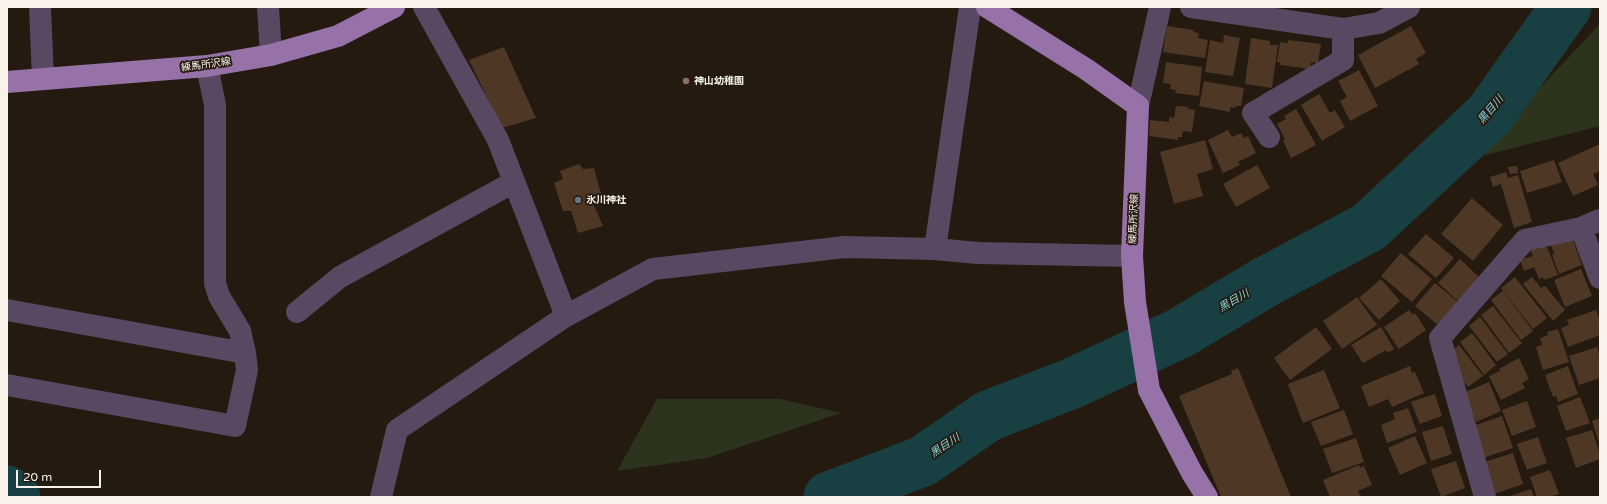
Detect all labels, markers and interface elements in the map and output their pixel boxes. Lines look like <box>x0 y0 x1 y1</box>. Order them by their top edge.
street label: 練馬所沢線 <box>180 56 232 74</box>
place label: 神山幼稚園 <box>694 75 744 87</box>
marker: 神山幼稚園 <box>681 76 691 86</box>
water label: 黒目川 <box>1475 93 1507 127</box>
place label: 氷川神社 <box>586 194 626 206</box>
street label: 練馬所沢線 <box>1127 194 1141 244</box>
marker: 氷川神社 <box>573 195 583 205</box>
water label: 黒目川 <box>1216 287 1252 315</box>
water label: 黒目川 <box>928 431 962 461</box>
scale bar <box>18 462 103 488</box>
text: 20 m <box>23 470 52 484</box>

